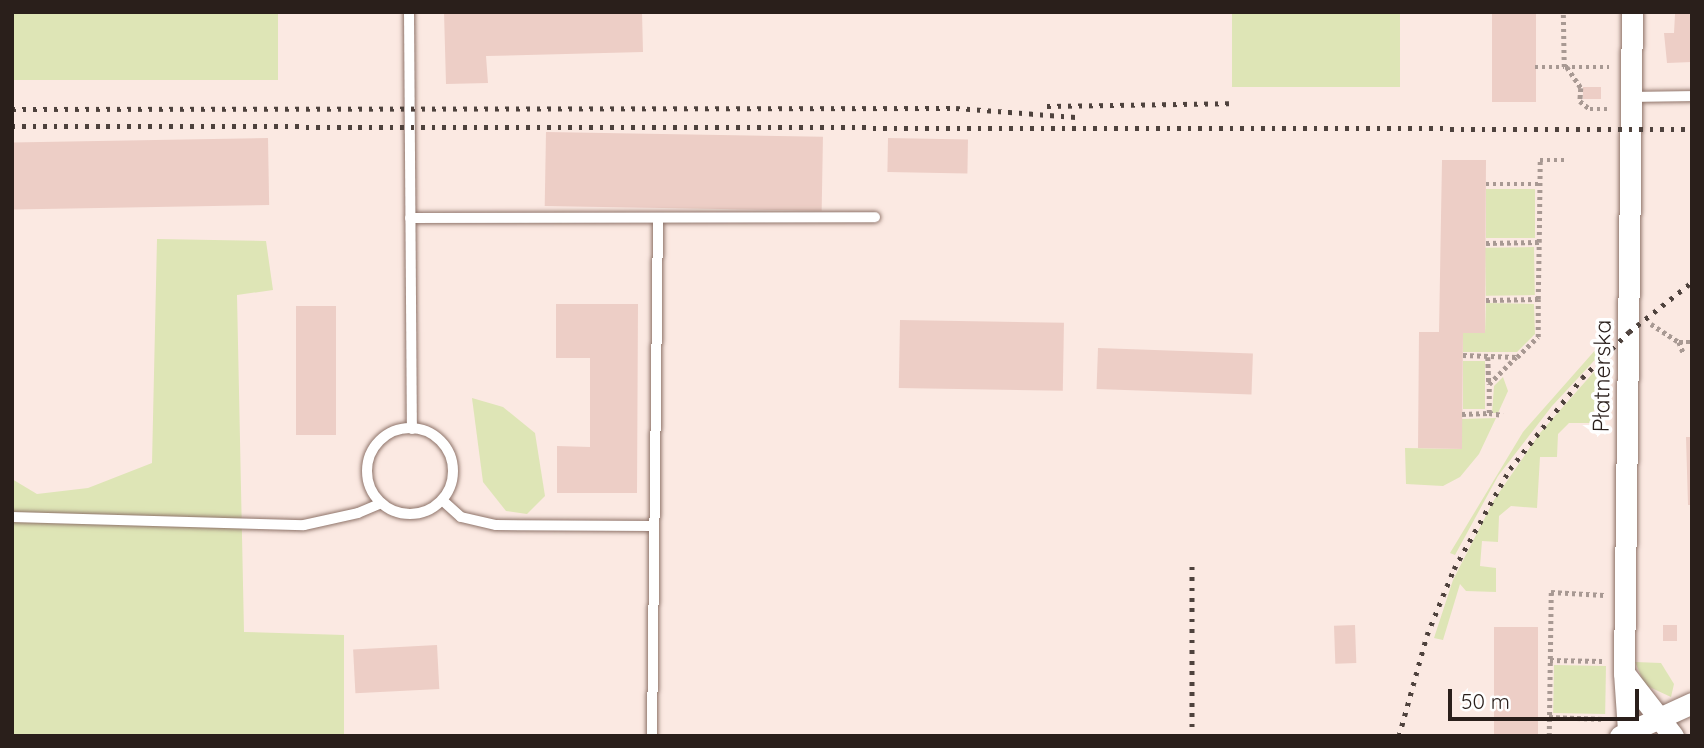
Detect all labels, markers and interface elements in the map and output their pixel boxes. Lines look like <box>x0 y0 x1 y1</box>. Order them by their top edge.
street label: Płatnerska <box>1587 319 1617 433</box>
scale bar <box>1452 674 1643 718</box>
text: 50 m <box>1461 688 1510 714</box>

